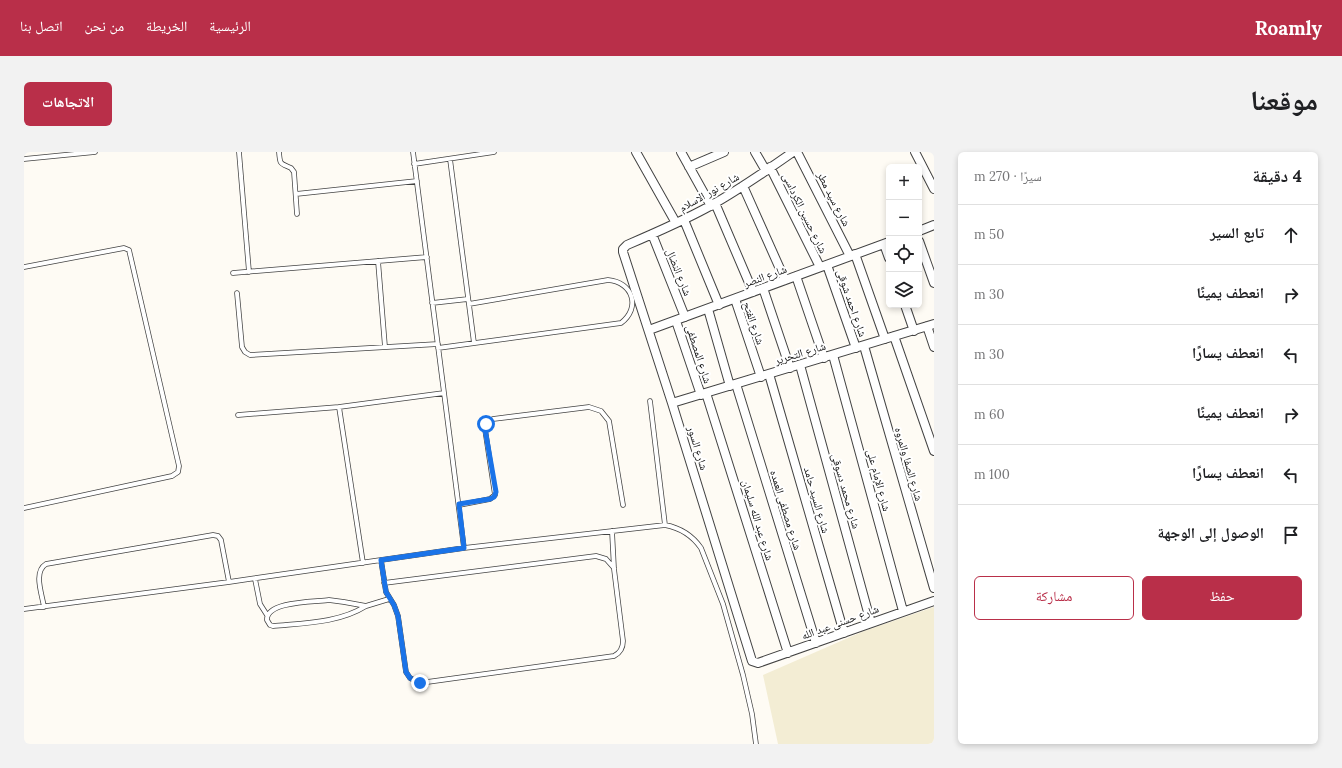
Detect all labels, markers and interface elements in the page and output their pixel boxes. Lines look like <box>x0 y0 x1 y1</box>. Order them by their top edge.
text: Roamly <box>1255 16 1322 40</box>
text: اتصل بنا <box>20 17 62 35</box>
text: من نحن <box>84 17 124 35</box>
text: الخريطة <box>146 17 187 35</box>
text: الرئيسية <box>209 17 251 35</box>
button: الاتجاهات <box>24 82 112 126</box>
text: موقعنا <box>1250 82 1318 118</box>
map controls <box>886 164 922 308</box>
button: + <box>886 164 922 200</box>
text: 4 دقيقة <box>1253 165 1302 187</box>
street label: شارع سيد مطر <box>814 168 854 229</box>
text: سيرًا · 270 m <box>974 168 1042 185</box>
street label: شارع نور الاسلام <box>677 169 741 215</box>
street label: شارع حسين الكرداسى <box>779 170 831 256</box>
button: − <box>886 200 922 236</box>
text: تابع السير <box>1210 223 1264 242</box>
icon: ahead <box>1280 224 1302 246</box>
text: 50 m <box>974 226 1004 243</box>
button: locate <box>886 236 922 272</box>
street label: شارع النضال <box>663 246 695 298</box>
street label: شارع النصر <box>741 262 789 291</box>
street label: شارع احمد شوقى <box>834 267 870 339</box>
button: layers <box>886 272 922 308</box>
text: انعطف يمينًا <box>1196 283 1264 302</box>
icon: right <box>1280 284 1302 306</box>
text: 30 m <box>974 286 1004 303</box>
street label: شارع الفتح <box>740 300 768 346</box>
street label: شارع المصطفى <box>683 323 715 385</box>
street label: شارع التحرير <box>772 339 827 368</box>
text: انعطف يسارًا <box>1192 343 1264 362</box>
icon: left <box>1280 344 1302 366</box>
text: 30 m <box>974 346 1004 363</box>
text: انعطف يمينًا <box>1196 403 1264 422</box>
icon: right <box>1280 404 1302 426</box>
text: 60 m <box>974 406 1005 423</box>
route start <box>477 415 495 433</box>
street label: شارع السور <box>684 423 711 472</box>
street label: شارع الصفا والمروه <box>892 426 926 502</box>
street label: شارع الإمام على <box>864 447 894 513</box>
street label: شارع محمد دسوقى <box>829 452 863 530</box>
text: انعطف يسارًا <box>1192 463 1264 482</box>
icon: left <box>1280 464 1302 486</box>
street label: شارع السيد حامد <box>801 465 833 535</box>
text: 100 m <box>974 466 1010 483</box>
street label: شارع مصطفى العمده <box>767 468 805 552</box>
street label: شارع عبد الله سليمان <box>739 478 777 562</box>
text: الوصول إلى الوجهة <box>1157 523 1264 542</box>
icon: arrive <box>1280 524 1302 546</box>
button: مشاركة <box>974 576 1134 620</box>
button: حفظ <box>1142 576 1302 620</box>
street label: شارع حسنى عبد الله <box>799 602 881 642</box>
route end <box>411 674 429 692</box>

